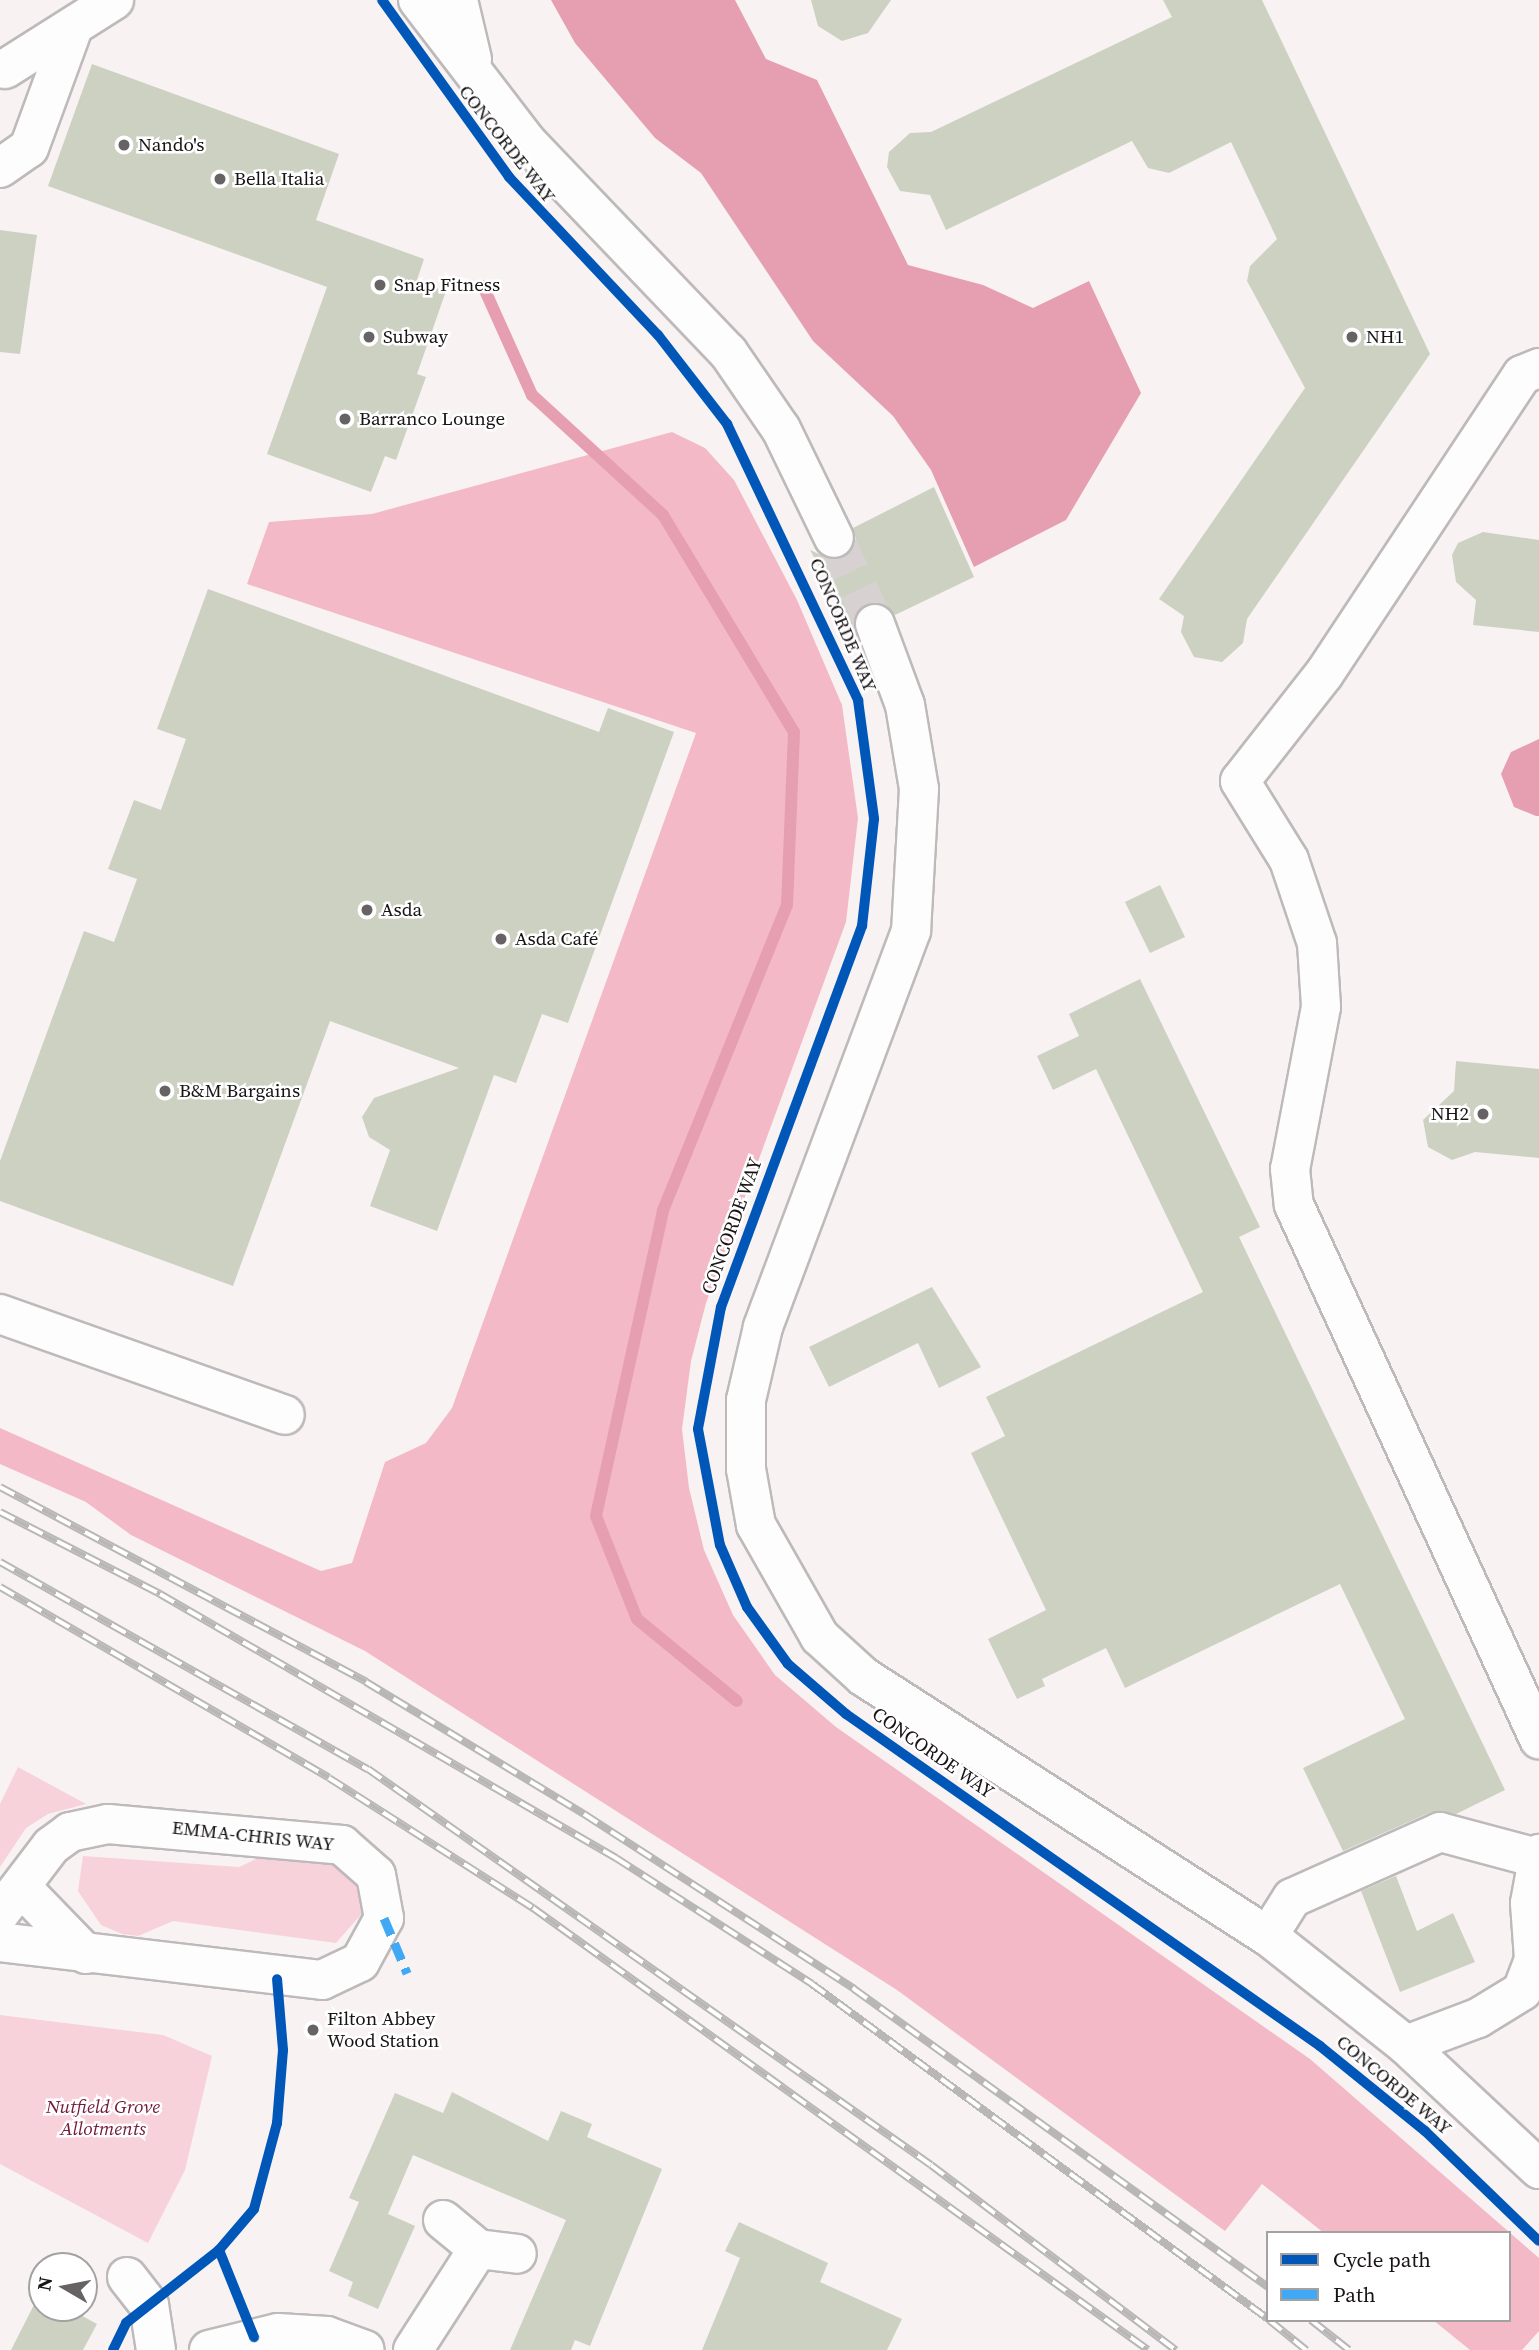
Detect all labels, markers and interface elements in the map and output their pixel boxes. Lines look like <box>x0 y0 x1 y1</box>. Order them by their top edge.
street label: CONCORDE WAY <box>454 80 560 208</box>
place label: Nando's <box>138 134 204 156</box>
marker: Nando's <box>116 137 132 153</box>
place label: Bella Italia <box>234 168 324 190</box>
marker: Bella Italia <box>212 171 228 187</box>
place label: Snap Fitness <box>394 274 500 296</box>
marker: Snap Fitness <box>372 277 388 293</box>
place label: Subway <box>383 326 448 348</box>
place label: NH1 <box>1366 326 1404 348</box>
marker: Subway <box>361 329 377 345</box>
marker: NH1 <box>1344 329 1360 345</box>
place label: Barranco Lounge <box>359 408 505 430</box>
marker: Barranco Lounge <box>337 411 353 427</box>
street label: CONCORDE WAY <box>804 554 882 696</box>
place label: Asda <box>381 899 422 921</box>
marker: Asda <box>359 902 375 918</box>
place label: Asda Café <box>515 928 598 950</box>
marker: Asda Café <box>493 931 509 947</box>
place label: B&M Bargains <box>179 1080 300 1102</box>
marker: B&M Bargains <box>157 1083 173 1099</box>
place label: NH2 <box>1431 1103 1469 1125</box>
marker: NH2 <box>1475 1106 1491 1122</box>
street label: CONCORDE WAY <box>697 1154 767 1298</box>
street label: CONCORDE WAY <box>868 1702 998 1804</box>
street label: EMMA-CHRIS WAY <box>170 1816 336 1856</box>
place label: Filton Abbey Wood Station <box>327 2008 439 2052</box>
marker: Filton Abbey Wood Station <box>305 2022 321 2038</box>
street label: CONCORDE WAY <box>1332 2030 1456 2140</box>
park label: Nutfield Grove Allotments <box>46 2096 160 2140</box>
legend <box>1266 2231 1511 2322</box>
text: Cycle path <box>1333 2245 1431 2274</box>
north arrow <box>28 2252 98 2322</box>
text: N <box>30 2275 58 2293</box>
text: Path <box>1333 2280 1376 2309</box>

